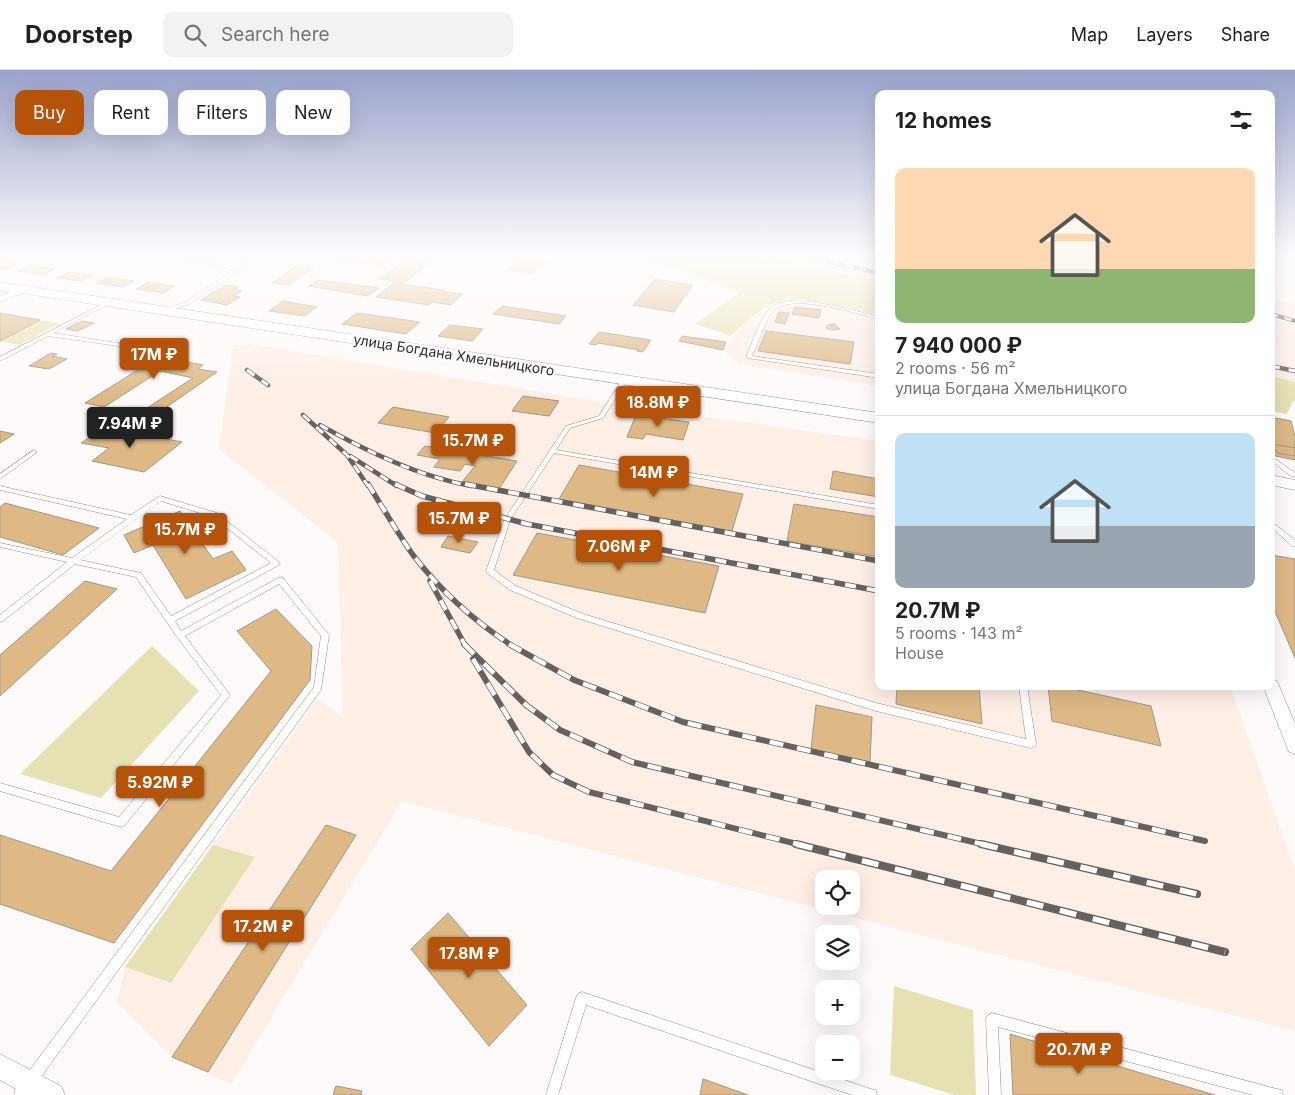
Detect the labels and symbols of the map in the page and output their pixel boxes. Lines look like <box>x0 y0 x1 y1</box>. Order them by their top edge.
street label: улица Богдана Хмельницкого <box>352 330 556 379</box>
pin: 17M ₽ <box>119 338 189 380</box>
pin: 18.8M ₽ <box>612 386 704 428</box>
pin: 7.94M ₽ <box>84 406 176 449</box>
pin: 15.7M ₽ <box>427 424 519 466</box>
pin: 14M ₽ <box>619 456 689 498</box>
pin: 15.7M ₽ <box>413 502 505 544</box>
pin: 15.7M ₽ <box>139 512 231 555</box>
pin: 7.06M ₽ <box>573 530 665 572</box>
pin: 5.92M ₽ <box>114 766 206 808</box>
pin: 17.2M ₽ <box>217 910 309 952</box>
pin: 17.8M ₽ <box>423 936 515 979</box>
pin: 20.7M ₽ <box>1033 1032 1125 1075</box>

